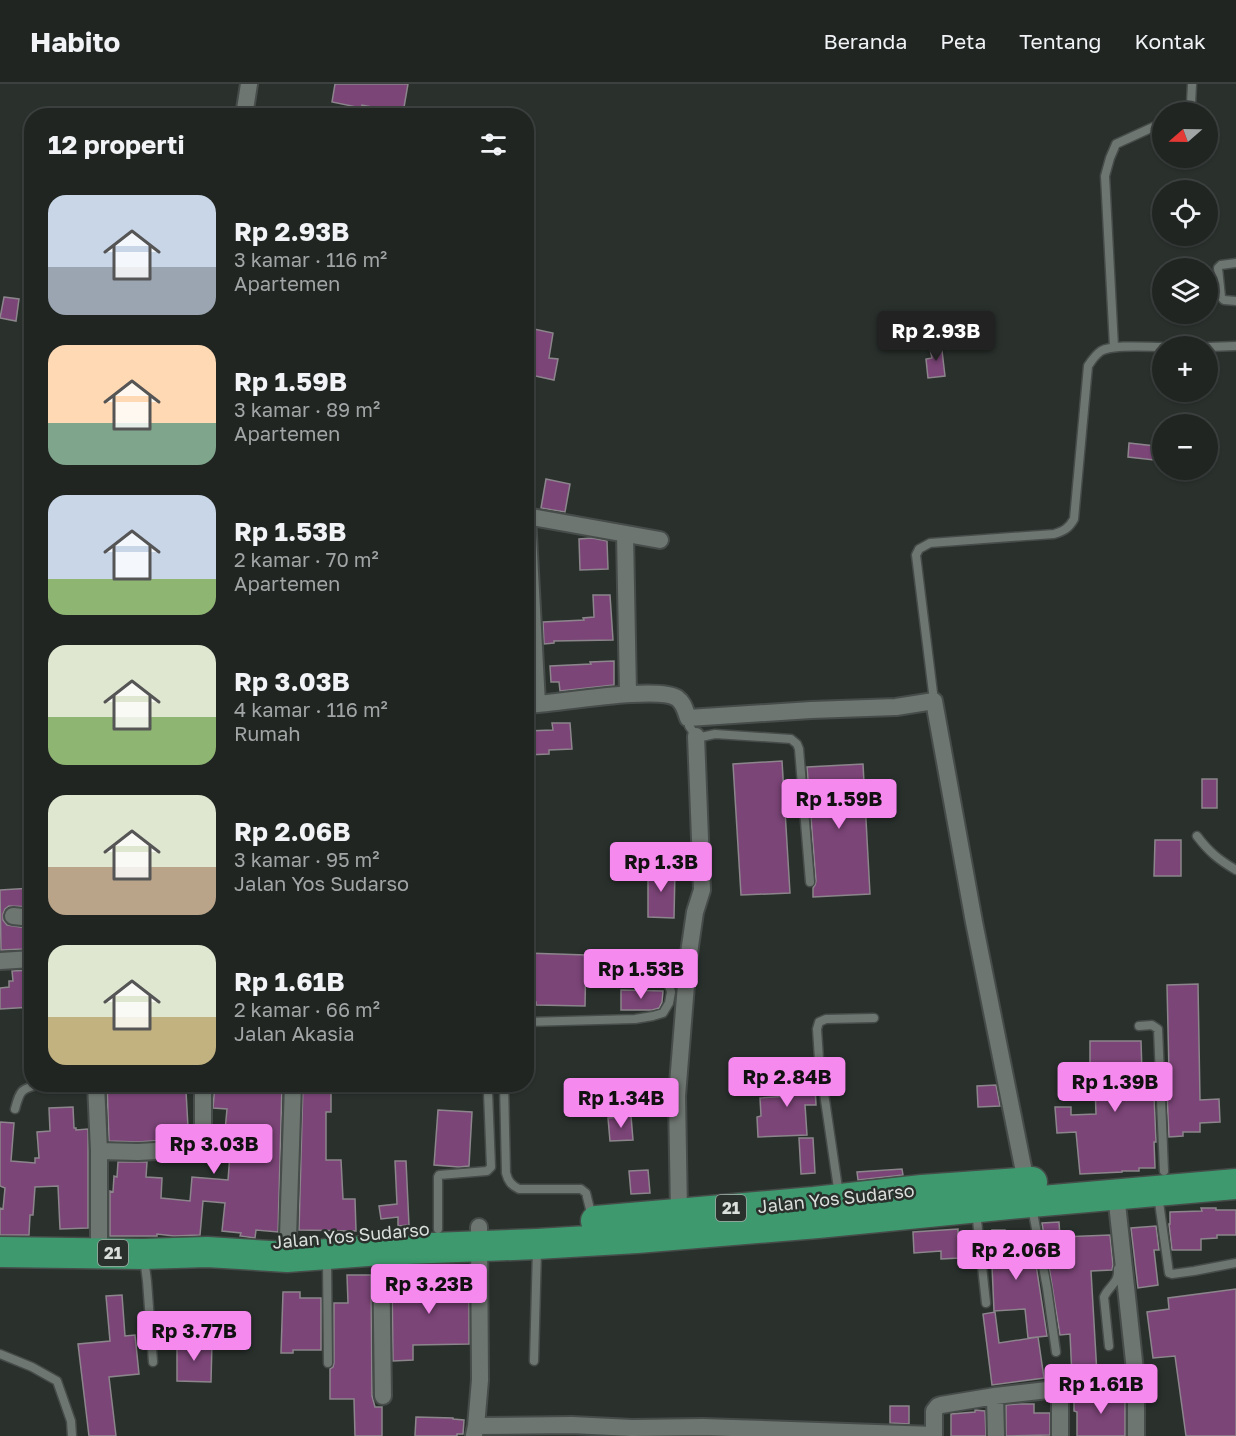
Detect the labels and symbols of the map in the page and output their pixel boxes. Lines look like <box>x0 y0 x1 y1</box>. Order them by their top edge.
north arrow <box>1152 102 1218 168</box>
pin: Rp 2.93B <box>874 311 998 362</box>
pin: Rp 1.59B <box>777 779 901 830</box>
pin: Rp 1.3B <box>606 842 716 893</box>
pin: Rp 1.53B <box>579 949 703 1000</box>
pin: Rp 2.84B <box>725 1057 849 1108</box>
pin: Rp 1.39B <box>1053 1062 1177 1113</box>
pin: Rp 1.34B <box>559 1078 683 1129</box>
pin: Rp 3.03B <box>152 1124 276 1175</box>
street label: Jalan Yos Sudarso <box>756 1179 915 1217</box>
road number: 21 <box>716 1195 746 1221</box>
street label: Jalan Yos Sudarso <box>271 1217 430 1253</box>
pin: Rp 2.06B <box>954 1230 1078 1281</box>
road number: 21 <box>98 1240 128 1266</box>
pin: Rp 3.23B <box>367 1264 491 1315</box>
pin: Rp 3.77B <box>132 1311 256 1362</box>
pin: Rp 1.61B <box>1039 1364 1163 1415</box>

